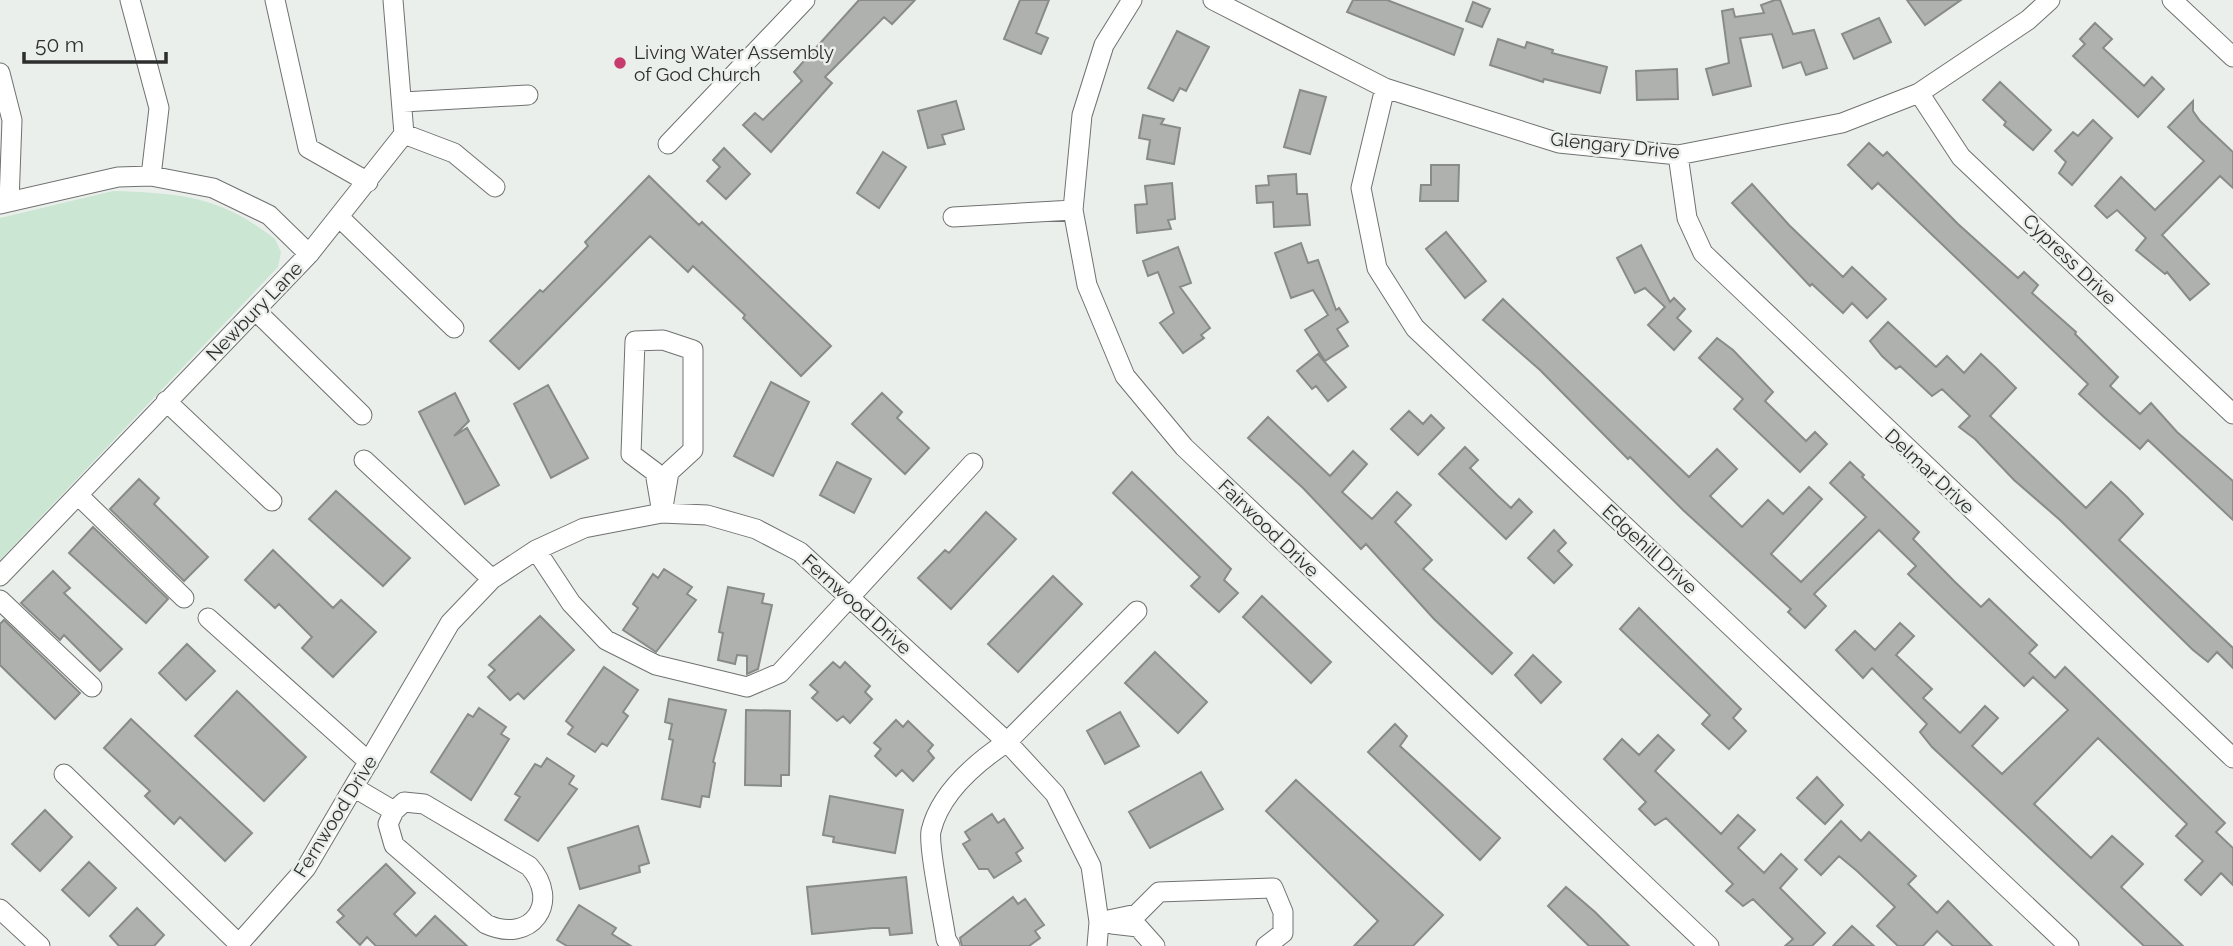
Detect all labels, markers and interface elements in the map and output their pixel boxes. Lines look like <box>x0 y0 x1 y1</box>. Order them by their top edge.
scale bar <box>24 21 166 65</box>
text: 50 m <box>35 32 84 57</box>
place label: Living Water Assembly of God Church <box>634 41 834 85</box>
marker: Living Water Assembly of God Church <box>612 55 628 71</box>
street label: Glengary Drive <box>1549 127 1681 163</box>
street label: Cypress Drive <box>2019 209 2121 309</box>
street label: Newbury Lane <box>201 257 307 365</box>
street label: Delmar Drive <box>1881 424 1979 518</box>
street label: Fairwood Drive <box>1214 475 1324 581</box>
street label: Edgehill Drive <box>1598 500 1702 598</box>
street label: Fernwood Drive <box>798 549 916 659</box>
street label: Fernwood Drive <box>289 751 381 881</box>

